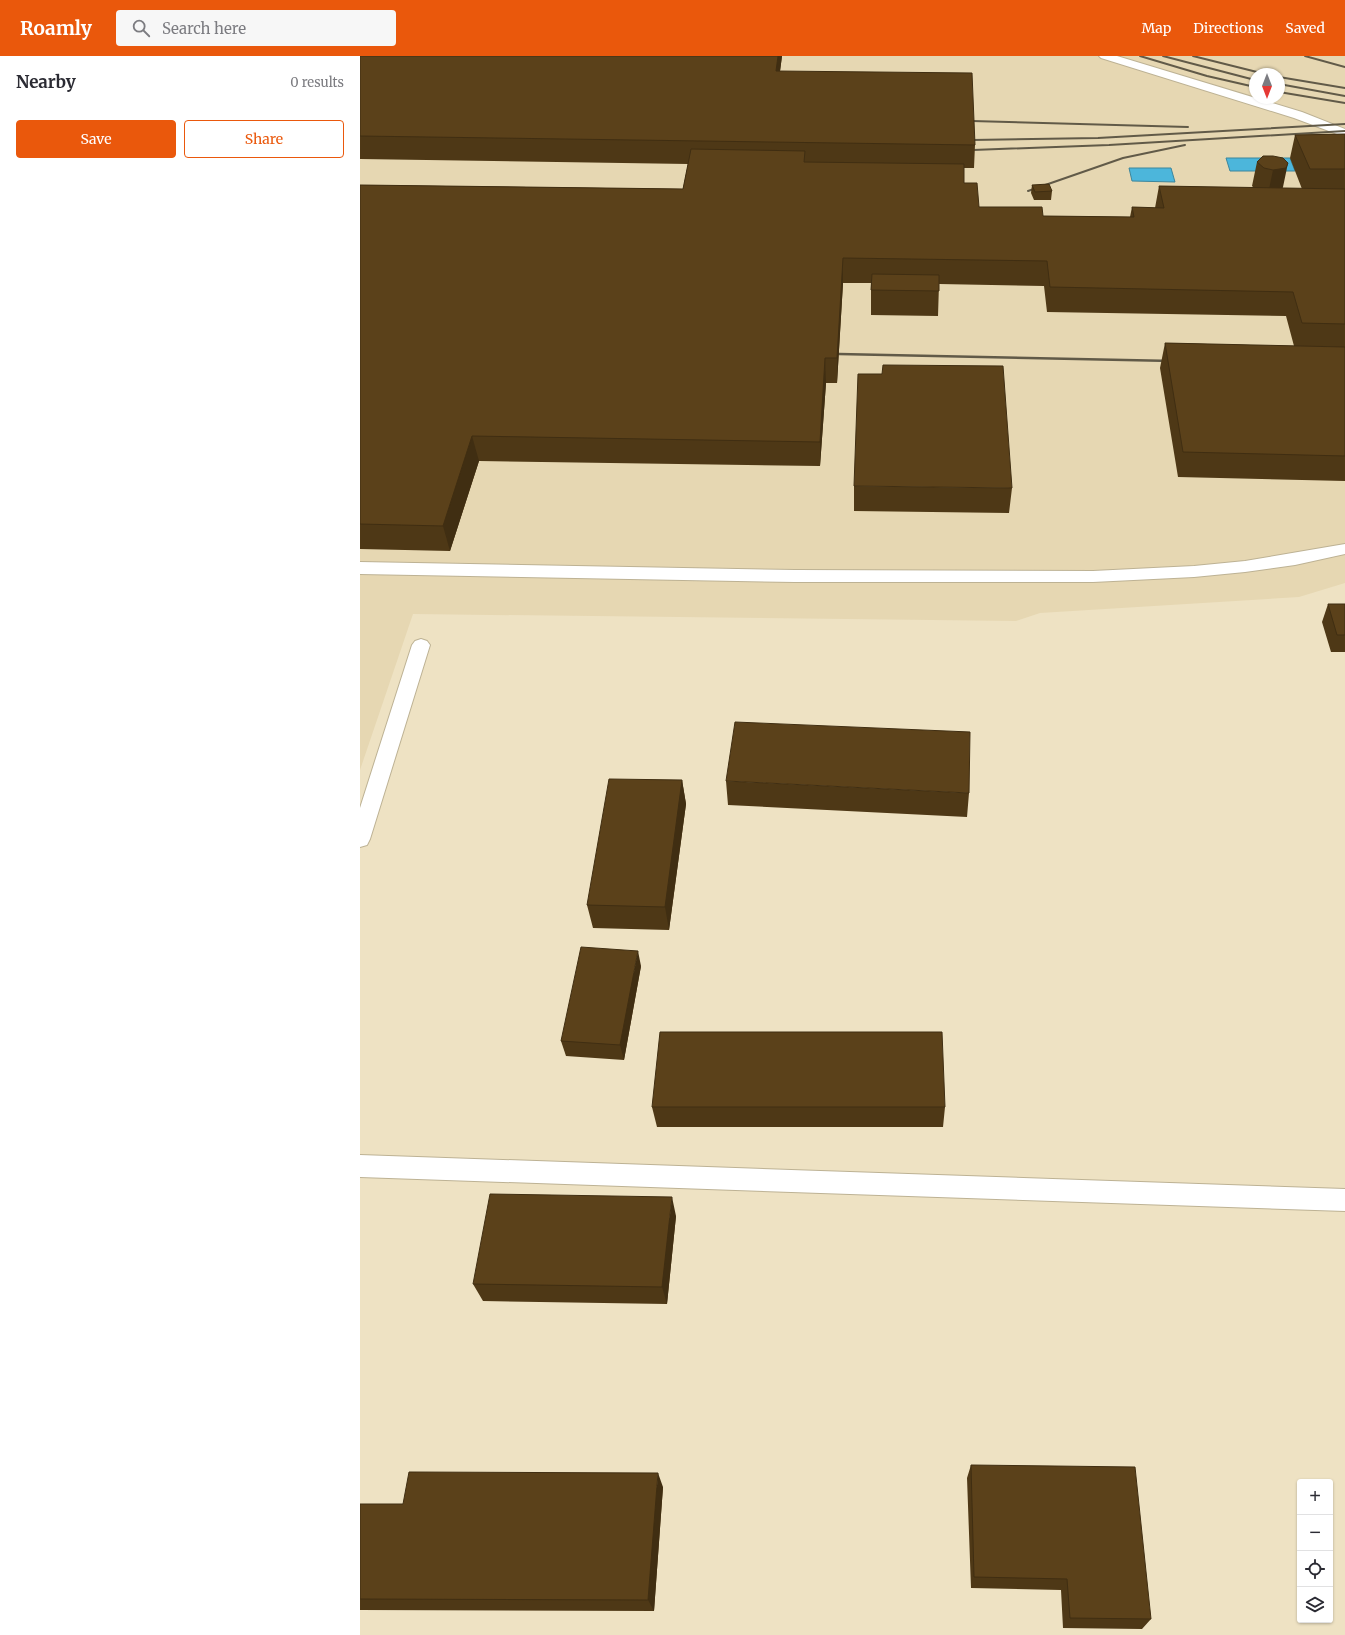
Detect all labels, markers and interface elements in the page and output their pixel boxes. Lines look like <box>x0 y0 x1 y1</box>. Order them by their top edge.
search box <box>116 10 396 46</box>
text: Roamly <box>20 16 92 40</box>
icon: search <box>130 17 152 39</box>
text: Search here <box>162 19 246 38</box>
text: Map <box>1141 19 1171 37</box>
text: Directions <box>1193 19 1263 37</box>
text: Saved <box>1285 19 1325 37</box>
north arrow <box>1249 68 1285 104</box>
text: Nearby <box>16 71 76 93</box>
text: 0 results <box>290 74 344 91</box>
button: Save <box>16 120 176 158</box>
button: Share <box>184 120 344 158</box>
map controls <box>1297 1479 1333 1623</box>
button: + <box>1297 1479 1333 1515</box>
button: − <box>1297 1515 1333 1551</box>
button: locate <box>1297 1551 1333 1587</box>
button: layers <box>1297 1587 1333 1623</box>

